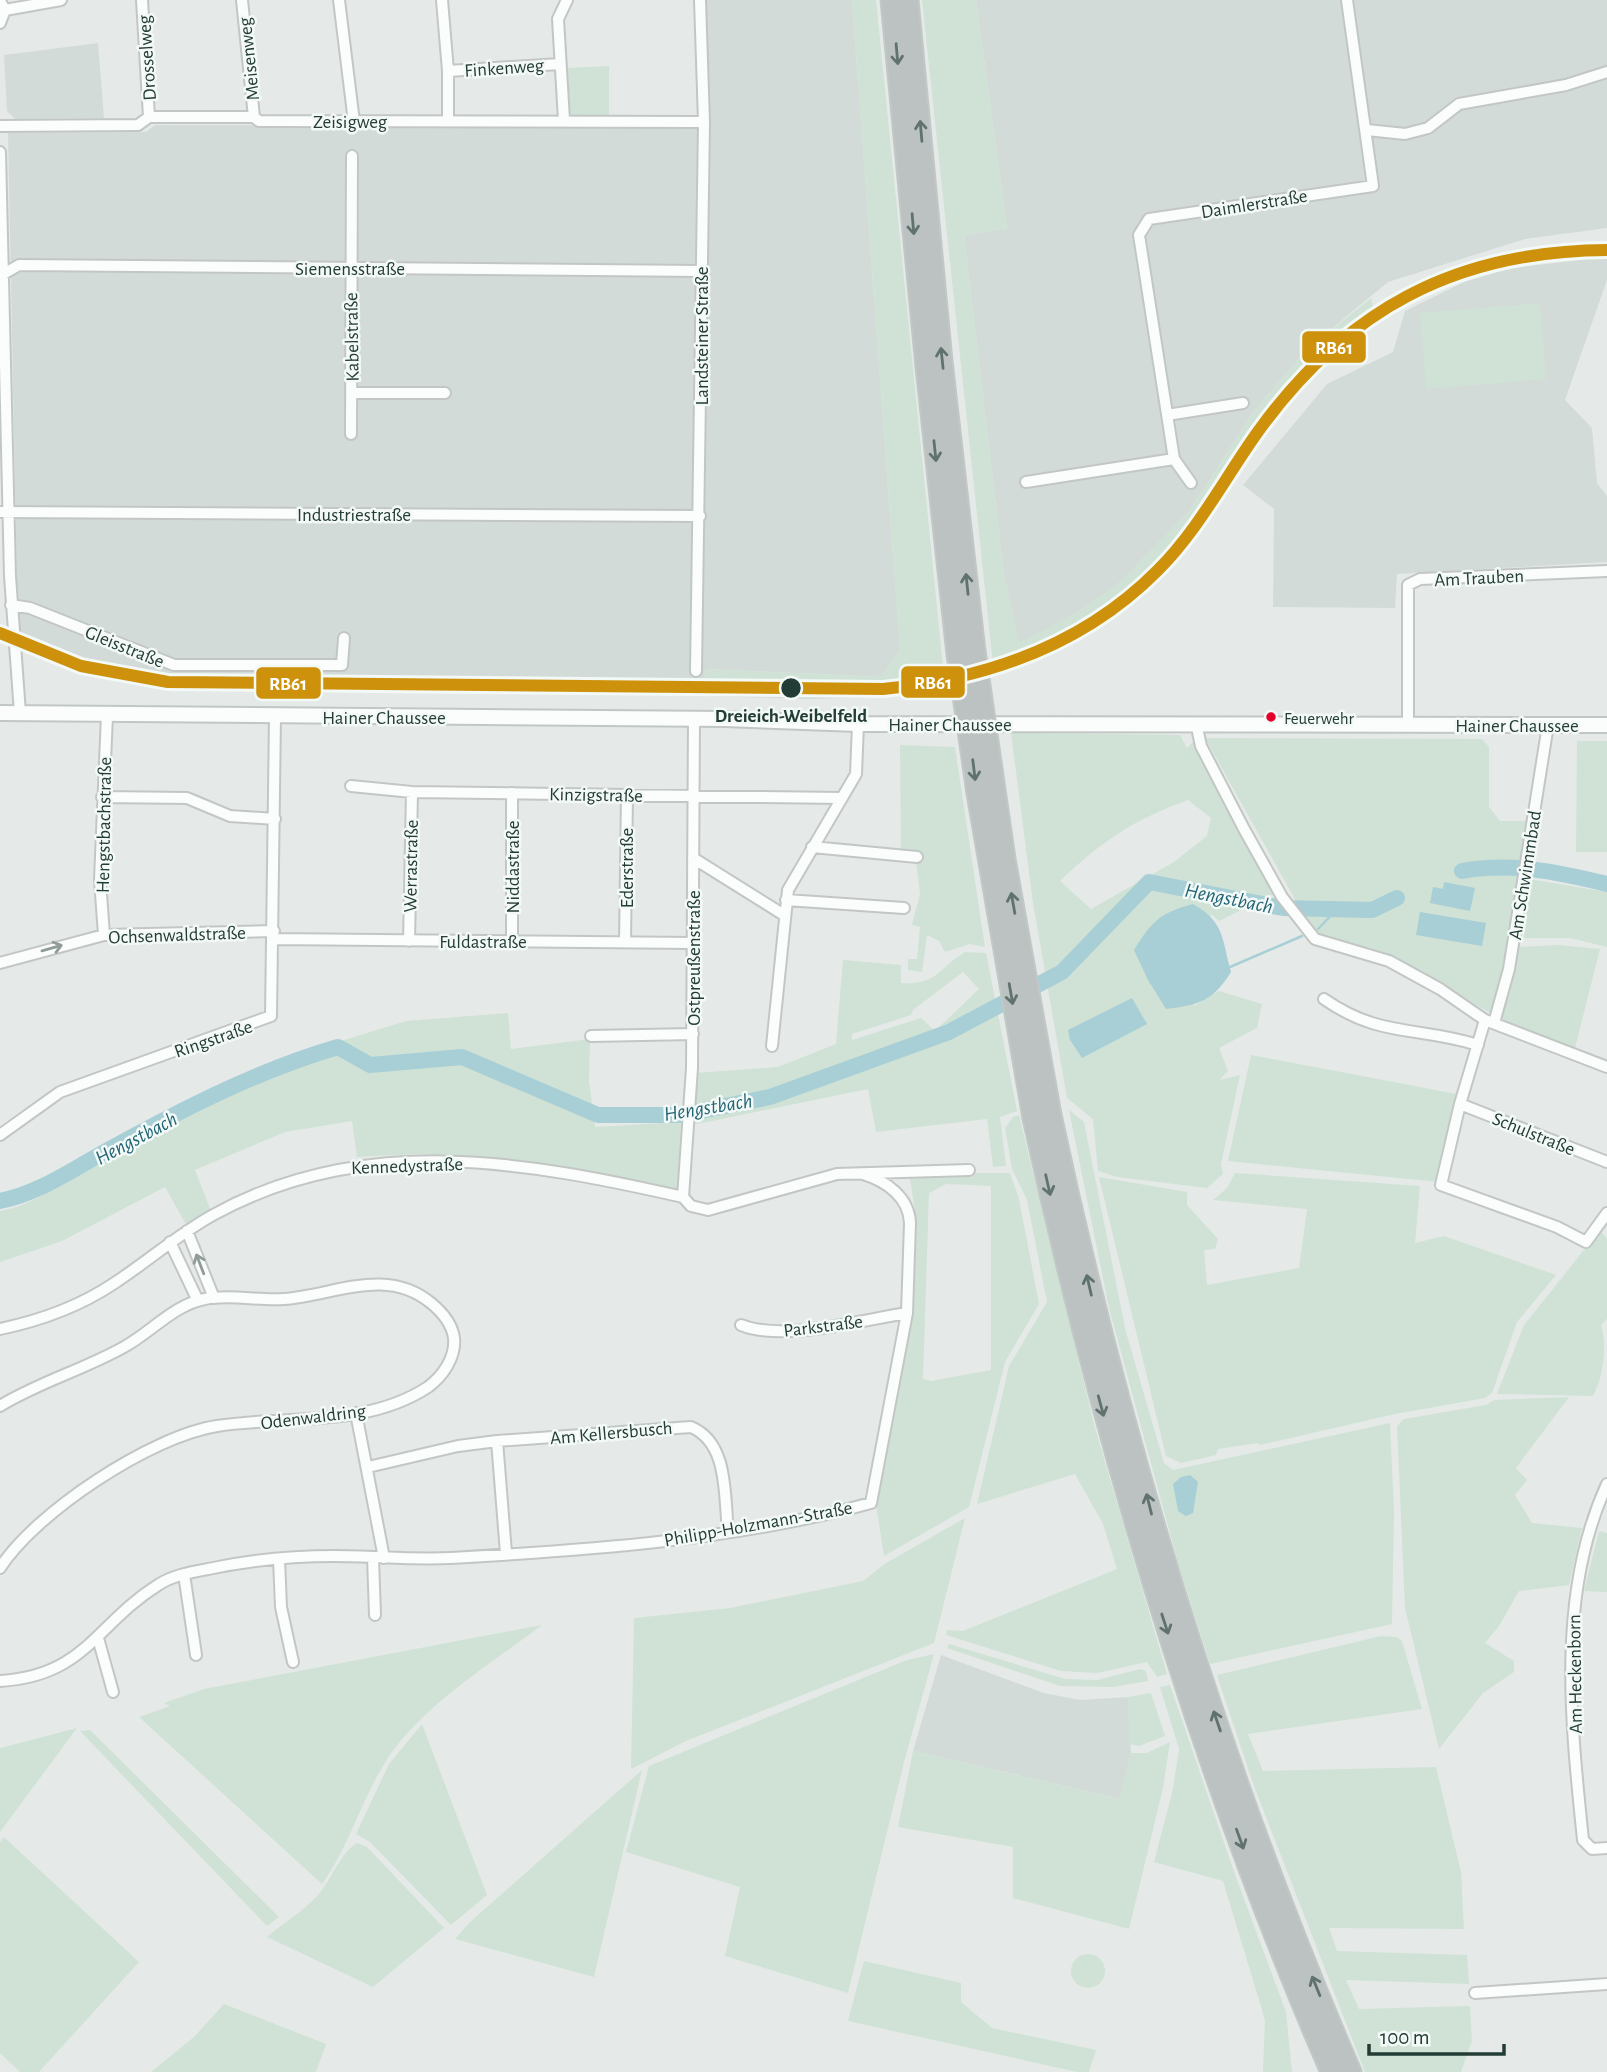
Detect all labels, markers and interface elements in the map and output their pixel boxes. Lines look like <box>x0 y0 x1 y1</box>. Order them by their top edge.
street label: Drosselweg <box>135 14 160 101</box>
street label: Meisenweg <box>236 16 263 101</box>
one-way arrow <box>891 42 904 65</box>
street label: Finkenweg <box>464 56 545 81</box>
street label: Zeisigweg <box>313 113 388 132</box>
one-way arrow <box>914 120 927 143</box>
street label: Daimlerstraße <box>1200 187 1309 222</box>
one-way arrow <box>906 212 919 235</box>
street label: Siemensstraße <box>295 260 405 279</box>
street label: Landsteiner Straße <box>693 266 712 406</box>
street label: Kabelstraße <box>342 292 363 382</box>
line badge: RB61 <box>1301 330 1367 364</box>
text: RB61 <box>1315 339 1353 358</box>
one-way arrow <box>935 347 948 369</box>
one-way arrow <box>929 439 942 461</box>
street label: Industriestraße <box>297 506 411 525</box>
street label: Am Trauben <box>1434 567 1524 590</box>
one-way arrow <box>961 573 974 595</box>
street label: Gleisstraße <box>82 623 167 672</box>
line badge: RB61 <box>900 665 966 699</box>
line badge: RB61 <box>255 666 322 700</box>
text: RB61 <box>914 674 952 693</box>
text: RB61 <box>269 675 307 694</box>
marker: Dreieich-Weibelfeld <box>779 676 803 700</box>
place label: Dreieich-Weibelfeld <box>715 707 867 726</box>
street label: Hainer Chaussee <box>322 709 446 728</box>
marker: Feuerwehr <box>1264 710 1278 724</box>
place label: Feuerwehr <box>1284 710 1355 727</box>
street label: Hainer Chaussee <box>888 716 1012 735</box>
street label: Hainer Chaussee <box>1455 717 1579 736</box>
street label: Hengstbachstraße <box>94 757 115 893</box>
one-way arrow <box>967 758 980 781</box>
street label: Kinzigstraße <box>549 785 643 806</box>
street label: Am Schwimmbad <box>1506 809 1545 941</box>
street label: Werrastraße <box>401 819 422 913</box>
street label: Niddastraße <box>504 820 523 914</box>
street label: Ederstraße <box>618 828 637 908</box>
water label: Hengstbach <box>1183 880 1275 917</box>
street label: Ostpreußenstraße <box>685 890 704 1026</box>
one-way arrow <box>1006 892 1019 915</box>
street label: Ochsenwaldstraße <box>108 924 246 947</box>
street label: Fuldastraße <box>439 933 527 952</box>
one-way arrow <box>40 941 62 954</box>
one-way arrow <box>1005 982 1018 1005</box>
street label: Ringstraße <box>172 1017 255 1062</box>
water label: Hengstbach <box>662 1090 754 1125</box>
water label: Hengstbach <box>92 1108 181 1169</box>
street label: Schulstraße <box>1489 1109 1577 1160</box>
street label: Kennedystraße <box>351 1155 463 1178</box>
one-way arrow <box>1041 1173 1055 1196</box>
one-way arrow <box>193 1254 206 1276</box>
one-way arrow <box>1082 1274 1096 1297</box>
street label: Parkstraße <box>782 1312 864 1341</box>
one-way arrow <box>1096 1395 1109 1417</box>
street label: Odenwaldring <box>260 1402 368 1433</box>
street label: Am Kellersbusch <box>549 1419 673 1448</box>
one-way arrow <box>1142 1493 1155 1516</box>
street label: Philipp-Holzmann-Straße <box>663 1499 854 1550</box>
one-way arrow <box>1160 1613 1173 1635</box>
street label: Am Heckenborn <box>1565 1614 1586 1734</box>
one-way arrow <box>1210 1711 1222 1733</box>
one-way arrow <box>1235 1828 1247 1850</box>
one-way arrow <box>1309 1976 1322 1998</box>
scale bar <box>1369 2012 1504 2056</box>
text: 100 m <box>1380 2027 1430 2048</box>

